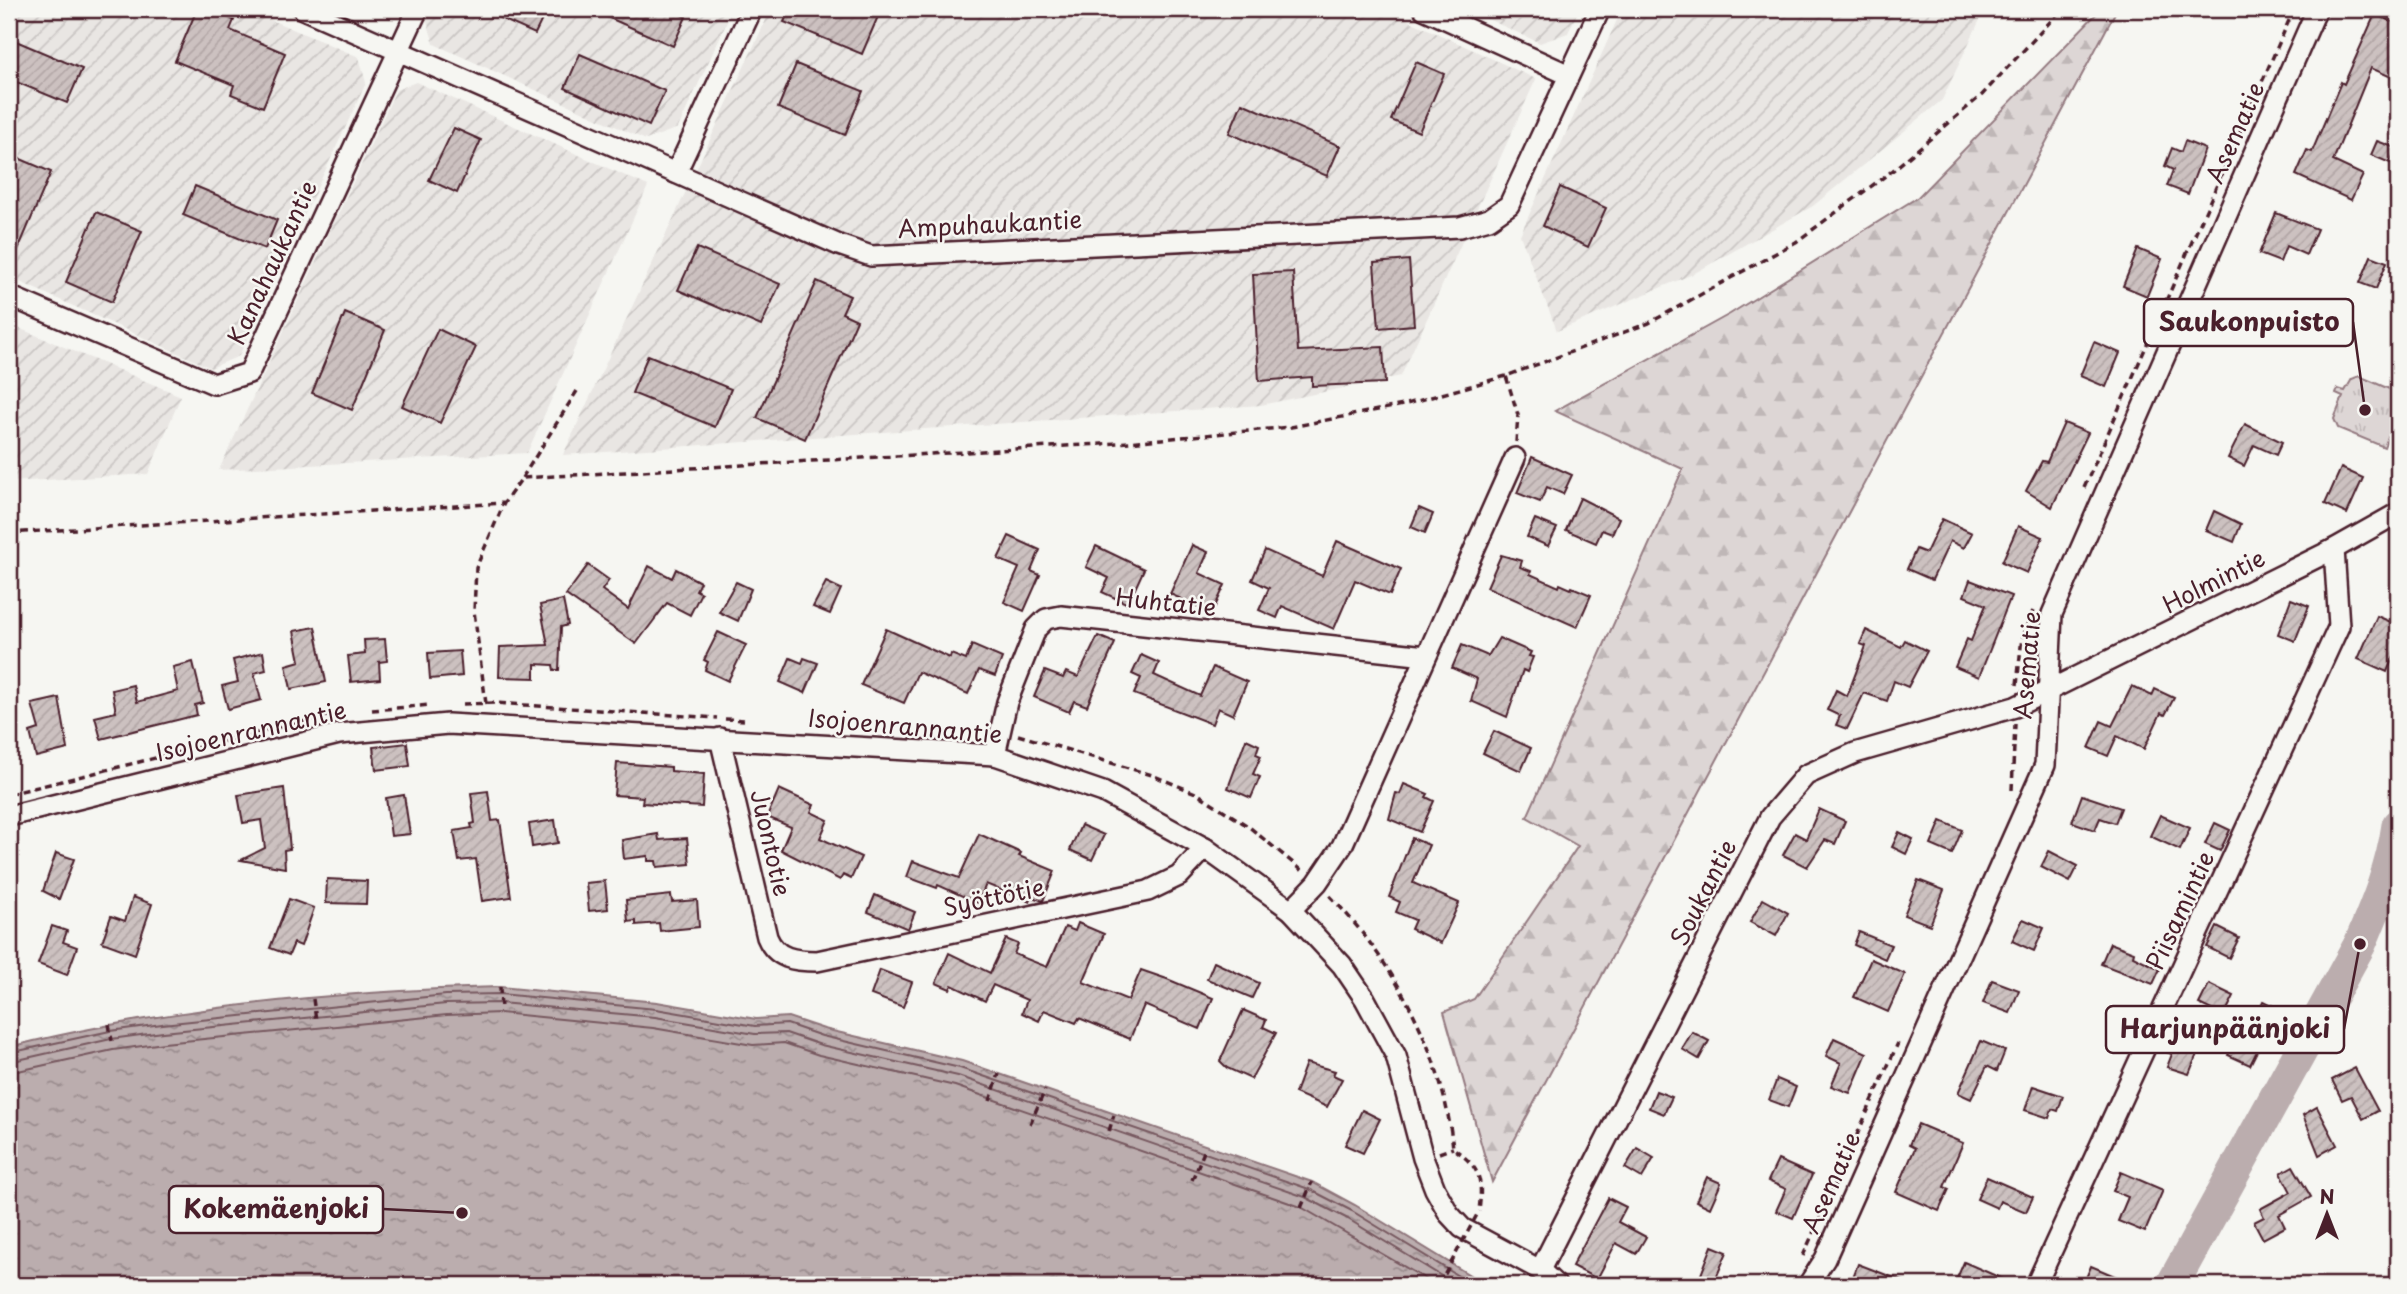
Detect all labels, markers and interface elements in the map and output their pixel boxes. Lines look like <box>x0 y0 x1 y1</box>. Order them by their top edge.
street label: Asematie <box>2196 76 2273 189</box>
street label: Kanahaukantie <box>217 174 325 350</box>
street label: Ampuhaukantie <box>897 200 1083 246</box>
callout: Saukonpuisto <box>2144 299 2353 346</box>
text: Saukonpuisto <box>2158 301 2340 340</box>
street label: Holmintie <box>2155 539 2271 621</box>
street label: Huhtatie <box>1114 578 1218 624</box>
street label: Asematie <box>2003 609 2049 720</box>
street label: Isojoenrannantie <box>152 691 350 769</box>
street label: Isojoenrannantie <box>807 699 1004 751</box>
street label: Juontotie <box>742 786 802 899</box>
street label: Soukantie <box>1660 833 1744 952</box>
street label: Piisamintie <box>2136 845 2222 976</box>
street label: Syöttötie <box>940 868 1048 924</box>
callout: Harjunpäänjoki <box>2106 1006 2344 1053</box>
text: Harjunpäänjoki <box>2120 1008 2330 1047</box>
street label: Asematie <box>1792 1126 1869 1239</box>
north arrow <box>2292 1178 2362 1248</box>
text: N <box>2319 1182 2335 1210</box>
callout: Kokemäenjoki <box>169 1186 383 1233</box>
text: Kokemäenjoki <box>183 1188 369 1227</box>

